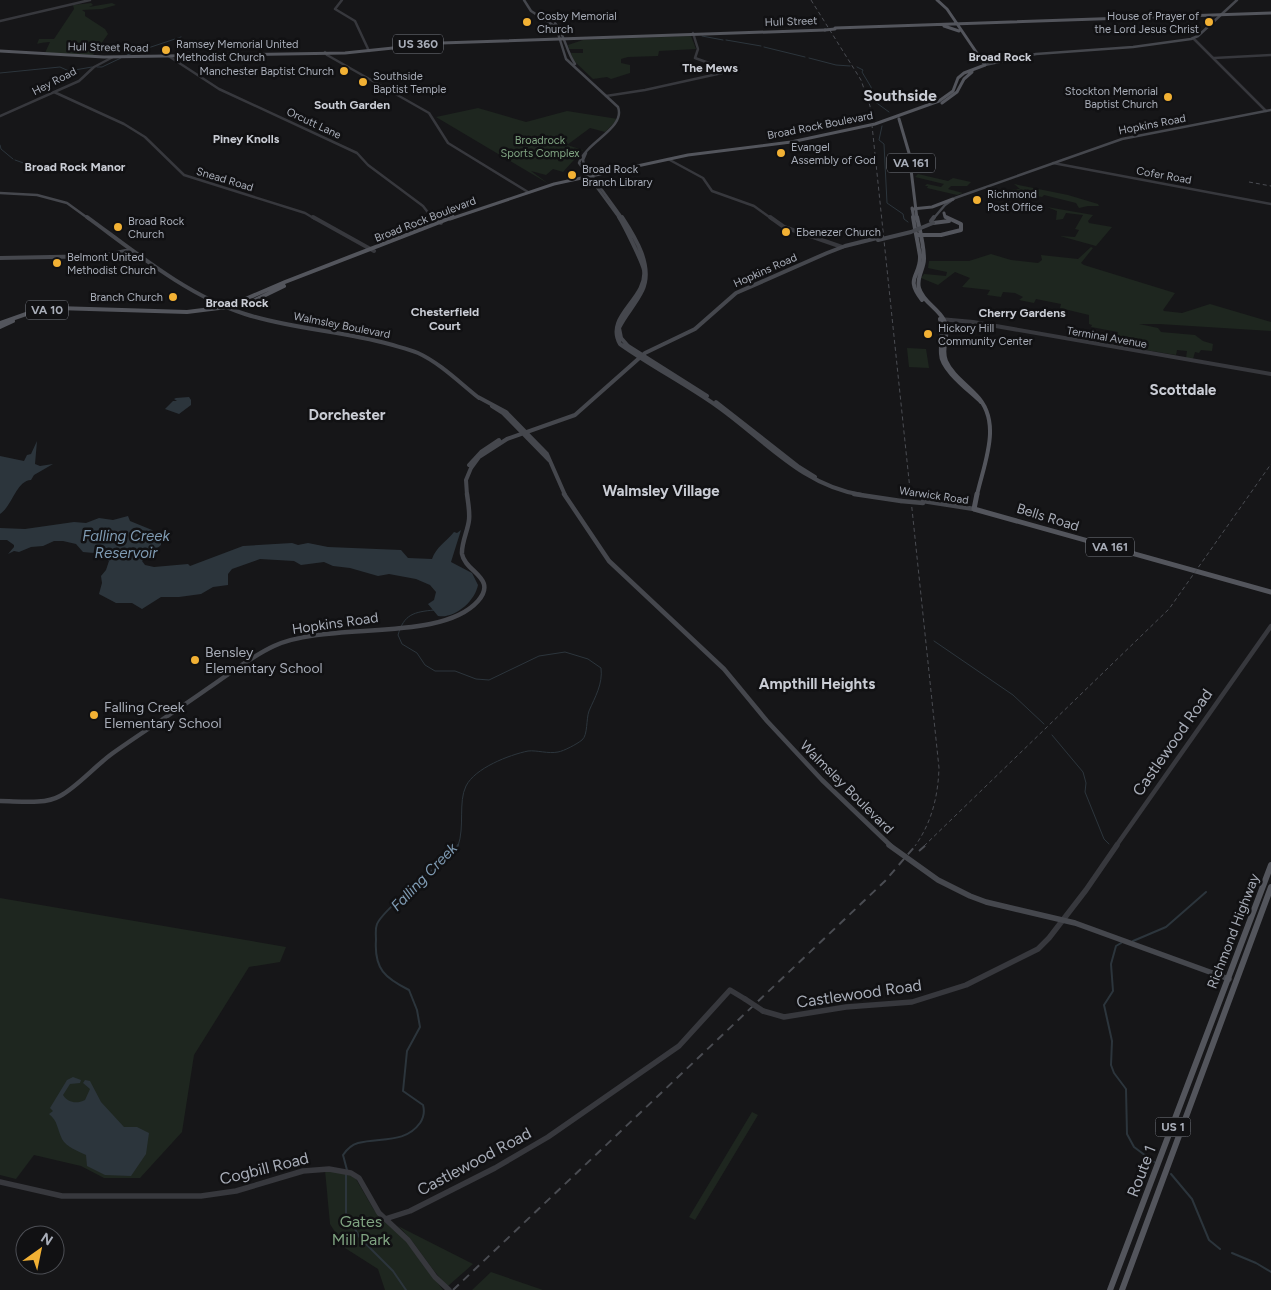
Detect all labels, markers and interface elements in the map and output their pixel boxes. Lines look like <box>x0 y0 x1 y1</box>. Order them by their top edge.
place label: Cosby Memorial Church <box>537 10 617 36</box>
place label: House of Prayer of the Lord Jesus Christ <box>1095 10 1200 36</box>
street label: Hull Street <box>764 14 818 29</box>
marker: Cosby Memorial Church <box>521 16 533 28</box>
marker: House of Prayer of the Lord Jesus Christ <box>1203 16 1215 28</box>
road number: US 360 <box>393 34 443 54</box>
place label: Ramsey Memorial United Methodist Church <box>176 38 298 64</box>
street label: Hull Street Road <box>67 40 148 55</box>
marker: Ramsey Memorial United Methodist Church <box>160 44 172 56</box>
district label: Broad Rock <box>969 50 1032 64</box>
district label: The Mews <box>682 61 738 75</box>
street label: Hey Road <box>30 65 79 98</box>
place label: Manchester Baptist Church <box>200 65 334 78</box>
marker: Manchester Baptist Church <box>338 65 350 77</box>
place label: Southside Baptist Temple <box>373 70 446 96</box>
marker: Southside Baptist Temple <box>357 76 369 88</box>
place label: Stockton Memorial Baptist Church <box>1065 85 1158 111</box>
district label: Southside <box>863 86 937 105</box>
marker: Stockton Memorial Baptist Church <box>1162 91 1174 103</box>
district label: South Garden <box>314 98 390 112</box>
street label: Orcutt Lane <box>284 105 343 142</box>
street label: Broad Rock Boulevard <box>766 109 874 142</box>
street label: Hopkins Road <box>1117 112 1187 137</box>
district label: Piney Knolls <box>213 132 280 146</box>
park label: Broadrock Sports Complex <box>500 134 580 160</box>
place label: Evangel Assembly of God <box>791 141 876 167</box>
marker: Evangel Assembly of God <box>775 147 787 159</box>
road number: VA 161 <box>887 154 935 172</box>
district label: Broad Rock Manor <box>25 160 126 174</box>
place label: Broad Rock Branch Library <box>582 163 653 189</box>
street label: Cofer Road <box>1135 164 1193 187</box>
street label: Snead Road <box>195 165 255 194</box>
marker: Broad Rock Branch Library <box>566 169 578 181</box>
place label: Richmond Post Office <box>987 188 1043 214</box>
street label: Broad Rock Boulevard <box>373 194 478 245</box>
marker: Richmond Post Office <box>971 194 983 206</box>
place label: Broad Rock Church <box>128 215 185 241</box>
marker: Broad Rock Church <box>112 221 124 233</box>
marker: Ebenezer Church <box>780 226 792 238</box>
place label: Ebenezer Church <box>796 226 881 239</box>
place label: Belmont United Methodist Church <box>67 251 156 277</box>
street label: Hopkins Road <box>731 251 799 290</box>
marker: Belmont United Methodist Church <box>51 257 63 269</box>
place label: Branch Church <box>90 291 163 304</box>
marker: Branch Church <box>167 291 179 303</box>
district label: Broad Rock <box>206 296 269 310</box>
road number: VA 10 <box>26 300 68 320</box>
district label: Chesterfield Court <box>411 305 479 333</box>
district label: Cherry Gardens <box>978 306 1066 320</box>
street label: Walmsley Boulevard <box>292 310 391 341</box>
place label: Hickory Hill Community Center <box>938 322 1033 348</box>
street label: Terminal Avenue <box>1066 324 1148 351</box>
marker: Hickory Hill Community Center <box>922 328 934 340</box>
district label: Scottdale <box>1150 381 1217 399</box>
district label: Dorchester <box>309 406 386 424</box>
district label: Walmsley Village <box>602 482 720 500</box>
street label: Warwick Road <box>898 484 969 507</box>
street label: Bells Road <box>1014 500 1081 535</box>
water label: Falling Creek Reservoir <box>82 527 170 562</box>
road number: VA 161 <box>1086 538 1134 556</box>
street label: Hopkins Road <box>291 609 379 638</box>
place label: Bensley Elementary School <box>205 644 323 677</box>
marker: Bensley Elementary School <box>189 654 201 666</box>
district label: Ampthill Heights <box>759 675 875 693</box>
street label: Castlewood Road <box>1128 685 1216 799</box>
place label: Falling Creek Elementary School <box>104 699 222 732</box>
marker: Falling Creek Elementary School <box>88 709 100 721</box>
street label: Walmsley Boulevard <box>796 737 897 838</box>
water label: Falling Creek <box>387 839 461 915</box>
street label: Richmond Highway <box>1204 871 1263 991</box>
street label: Castlewood Road <box>795 975 923 1012</box>
road number: US 1 <box>1156 1118 1190 1136</box>
street label: Castlewood Road <box>414 1123 534 1199</box>
street label: Route 1 <box>1123 1143 1160 1200</box>
street label: Cogbill Road <box>218 1148 311 1189</box>
park label: Gates Mill Park <box>332 1212 391 1249</box>
north arrow <box>15 1225 65 1275</box>
text: N <box>38 1229 56 1250</box>

